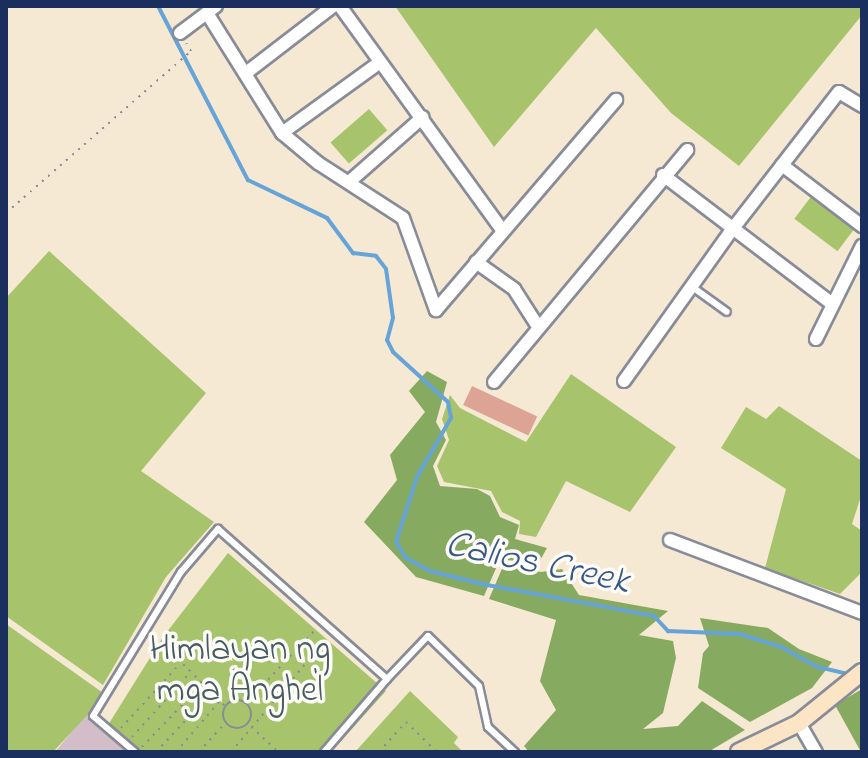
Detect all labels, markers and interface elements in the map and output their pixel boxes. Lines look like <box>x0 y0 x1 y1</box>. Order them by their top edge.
water label: Calios Creek <box>441 523 633 607</box>
park label: Himlayan ng mga Anghel <box>150 628 330 713</box>

